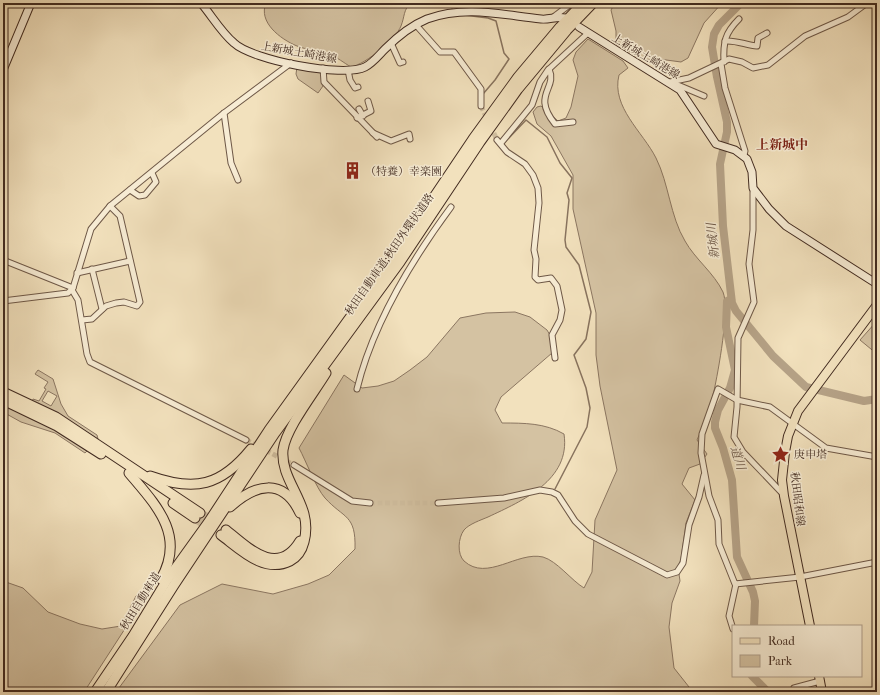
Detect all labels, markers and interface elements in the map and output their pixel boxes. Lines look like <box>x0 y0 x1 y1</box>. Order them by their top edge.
street label: 上新城土崎港線 <box>609 31 682 82</box>
street label: 上新城土崎港線 <box>260 39 338 66</box>
district label: 上新城中 <box>756 137 808 152</box>
building icon: （特養）幸楽園 <box>342 161 362 181</box>
place label: （特養）幸楽園 <box>365 165 442 178</box>
street label: 秋田自動車道;秋田外環状道路 <box>342 191 437 318</box>
water label: 新城川 <box>704 220 722 260</box>
place icon: 庚申塔 <box>771 444 791 464</box>
water label: 道川 <box>728 445 749 473</box>
place label: 庚申塔 <box>794 448 827 461</box>
street label: 秋田昭和線 <box>788 471 807 527</box>
street label: 秋田自動車道 <box>117 570 163 633</box>
legend <box>732 625 862 677</box>
text: Road <box>768 634 795 648</box>
text: Park <box>768 654 793 668</box>

